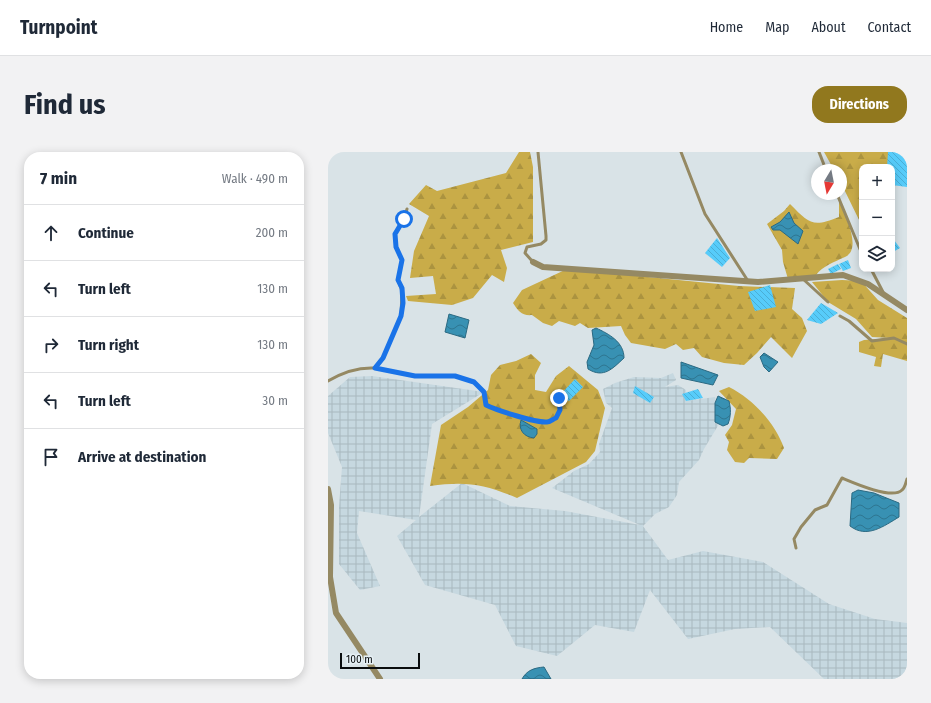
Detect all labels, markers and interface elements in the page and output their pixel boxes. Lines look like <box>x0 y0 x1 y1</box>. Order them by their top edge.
text: Turnpoint <box>20 16 97 39</box>
text: Home <box>710 19 743 36</box>
text: Map <box>765 19 789 36</box>
text: About <box>811 19 846 36</box>
text: Contact <box>868 19 911 36</box>
button: Directions <box>812 86 907 123</box>
text: Find us <box>24 88 106 121</box>
north arrow <box>811 164 847 200</box>
map controls <box>859 164 895 272</box>
button: + <box>859 164 895 200</box>
text: 7 min <box>40 168 77 189</box>
text: Walk · 490 m <box>222 171 288 186</box>
button: − <box>859 200 895 236</box>
route start <box>395 210 413 228</box>
icon: ahead <box>40 222 62 244</box>
text: Continue <box>78 224 134 242</box>
text: 200 m <box>256 225 288 240</box>
button: layers <box>859 236 895 272</box>
icon: left <box>40 278 62 300</box>
text: Turn left <box>78 280 131 298</box>
text: 130 m <box>257 281 288 296</box>
icon: right <box>40 334 62 356</box>
text: Turn right <box>78 336 139 354</box>
text: 130 m <box>257 337 288 352</box>
route end <box>550 389 568 407</box>
icon: left <box>40 390 62 412</box>
text: Turn left <box>78 392 131 410</box>
text: 30 m <box>262 393 288 408</box>
icon: arrive <box>40 446 62 468</box>
text: Arrive at destination <box>78 448 206 466</box>
scale bar <box>340 651 420 670</box>
text: 100 m <box>346 653 373 666</box>

